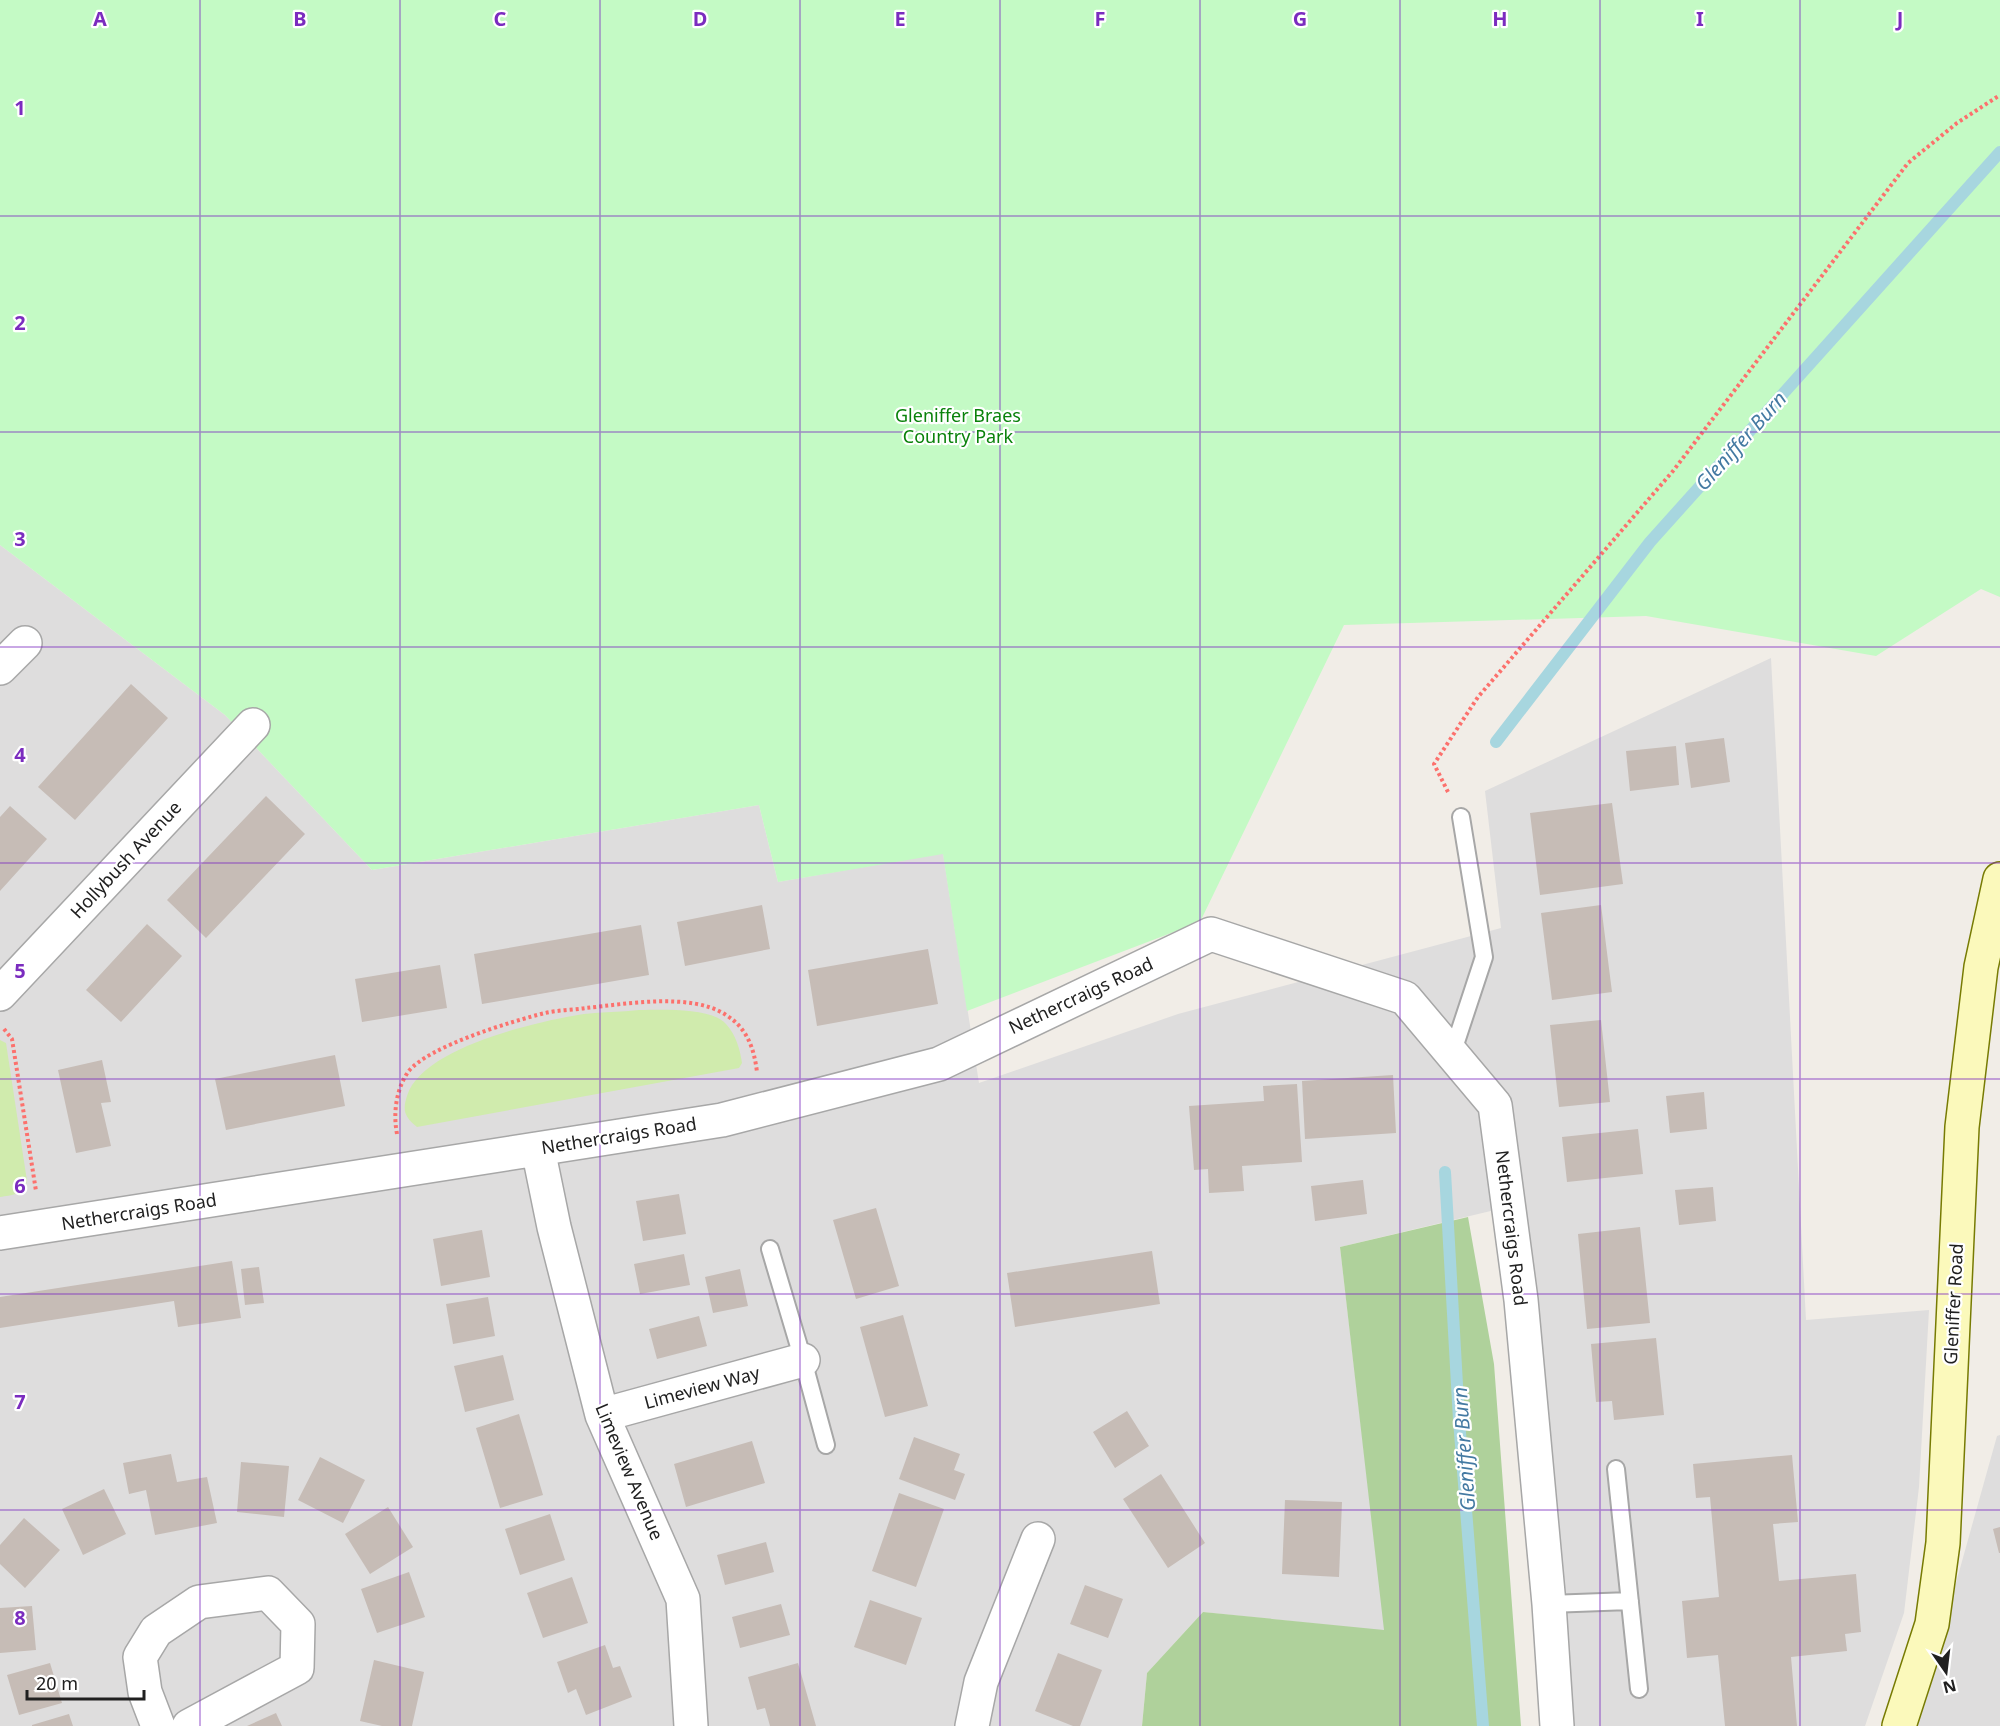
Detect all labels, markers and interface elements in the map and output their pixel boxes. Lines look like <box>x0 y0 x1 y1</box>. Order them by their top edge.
text: A <box>93 5 107 32</box>
text: B <box>293 5 307 32</box>
text: C <box>494 5 507 32</box>
text: D <box>693 5 707 32</box>
text: E <box>894 5 906 32</box>
text: F <box>1095 5 1105 32</box>
text: G <box>1293 5 1307 32</box>
text: H <box>1492 5 1508 32</box>
text: I <box>1696 5 1704 32</box>
text: J <box>1895 5 1903 32</box>
text: 1 <box>14 94 26 121</box>
text: 2 <box>14 309 26 336</box>
water label: Gleniffer Burn <box>1689 385 1792 496</box>
park label: Gleniffer Braes Country Park <box>895 403 1021 448</box>
text: 3 <box>14 525 26 552</box>
text: 4 <box>14 741 26 768</box>
street label: Hollybush Avenue <box>64 795 186 923</box>
street label: Nethercraigs Road <box>1004 951 1157 1039</box>
text: 5 <box>14 957 26 984</box>
street label: Nethercraigs Road <box>540 1111 698 1159</box>
street label: Nethercraigs Road <box>1491 1149 1533 1307</box>
text: 6 <box>14 1172 26 1199</box>
street label: Nethercraigs Road <box>60 1187 218 1235</box>
street label: Gleniffer Road <box>1938 1243 1968 1365</box>
street label: Limeview Way <box>641 1360 763 1414</box>
water label: Gleniffer Burn <box>1446 1386 1481 1512</box>
text: 7 <box>14 1388 26 1415</box>
street label: Limeview Avenue <box>590 1400 670 1544</box>
text: 8 <box>14 1604 26 1631</box>
north arrow <box>1916 1642 1976 1702</box>
scale bar <box>27 1663 144 1701</box>
text: 20 m <box>36 1671 78 1695</box>
text: N <box>1941 1674 1959 1699</box>

